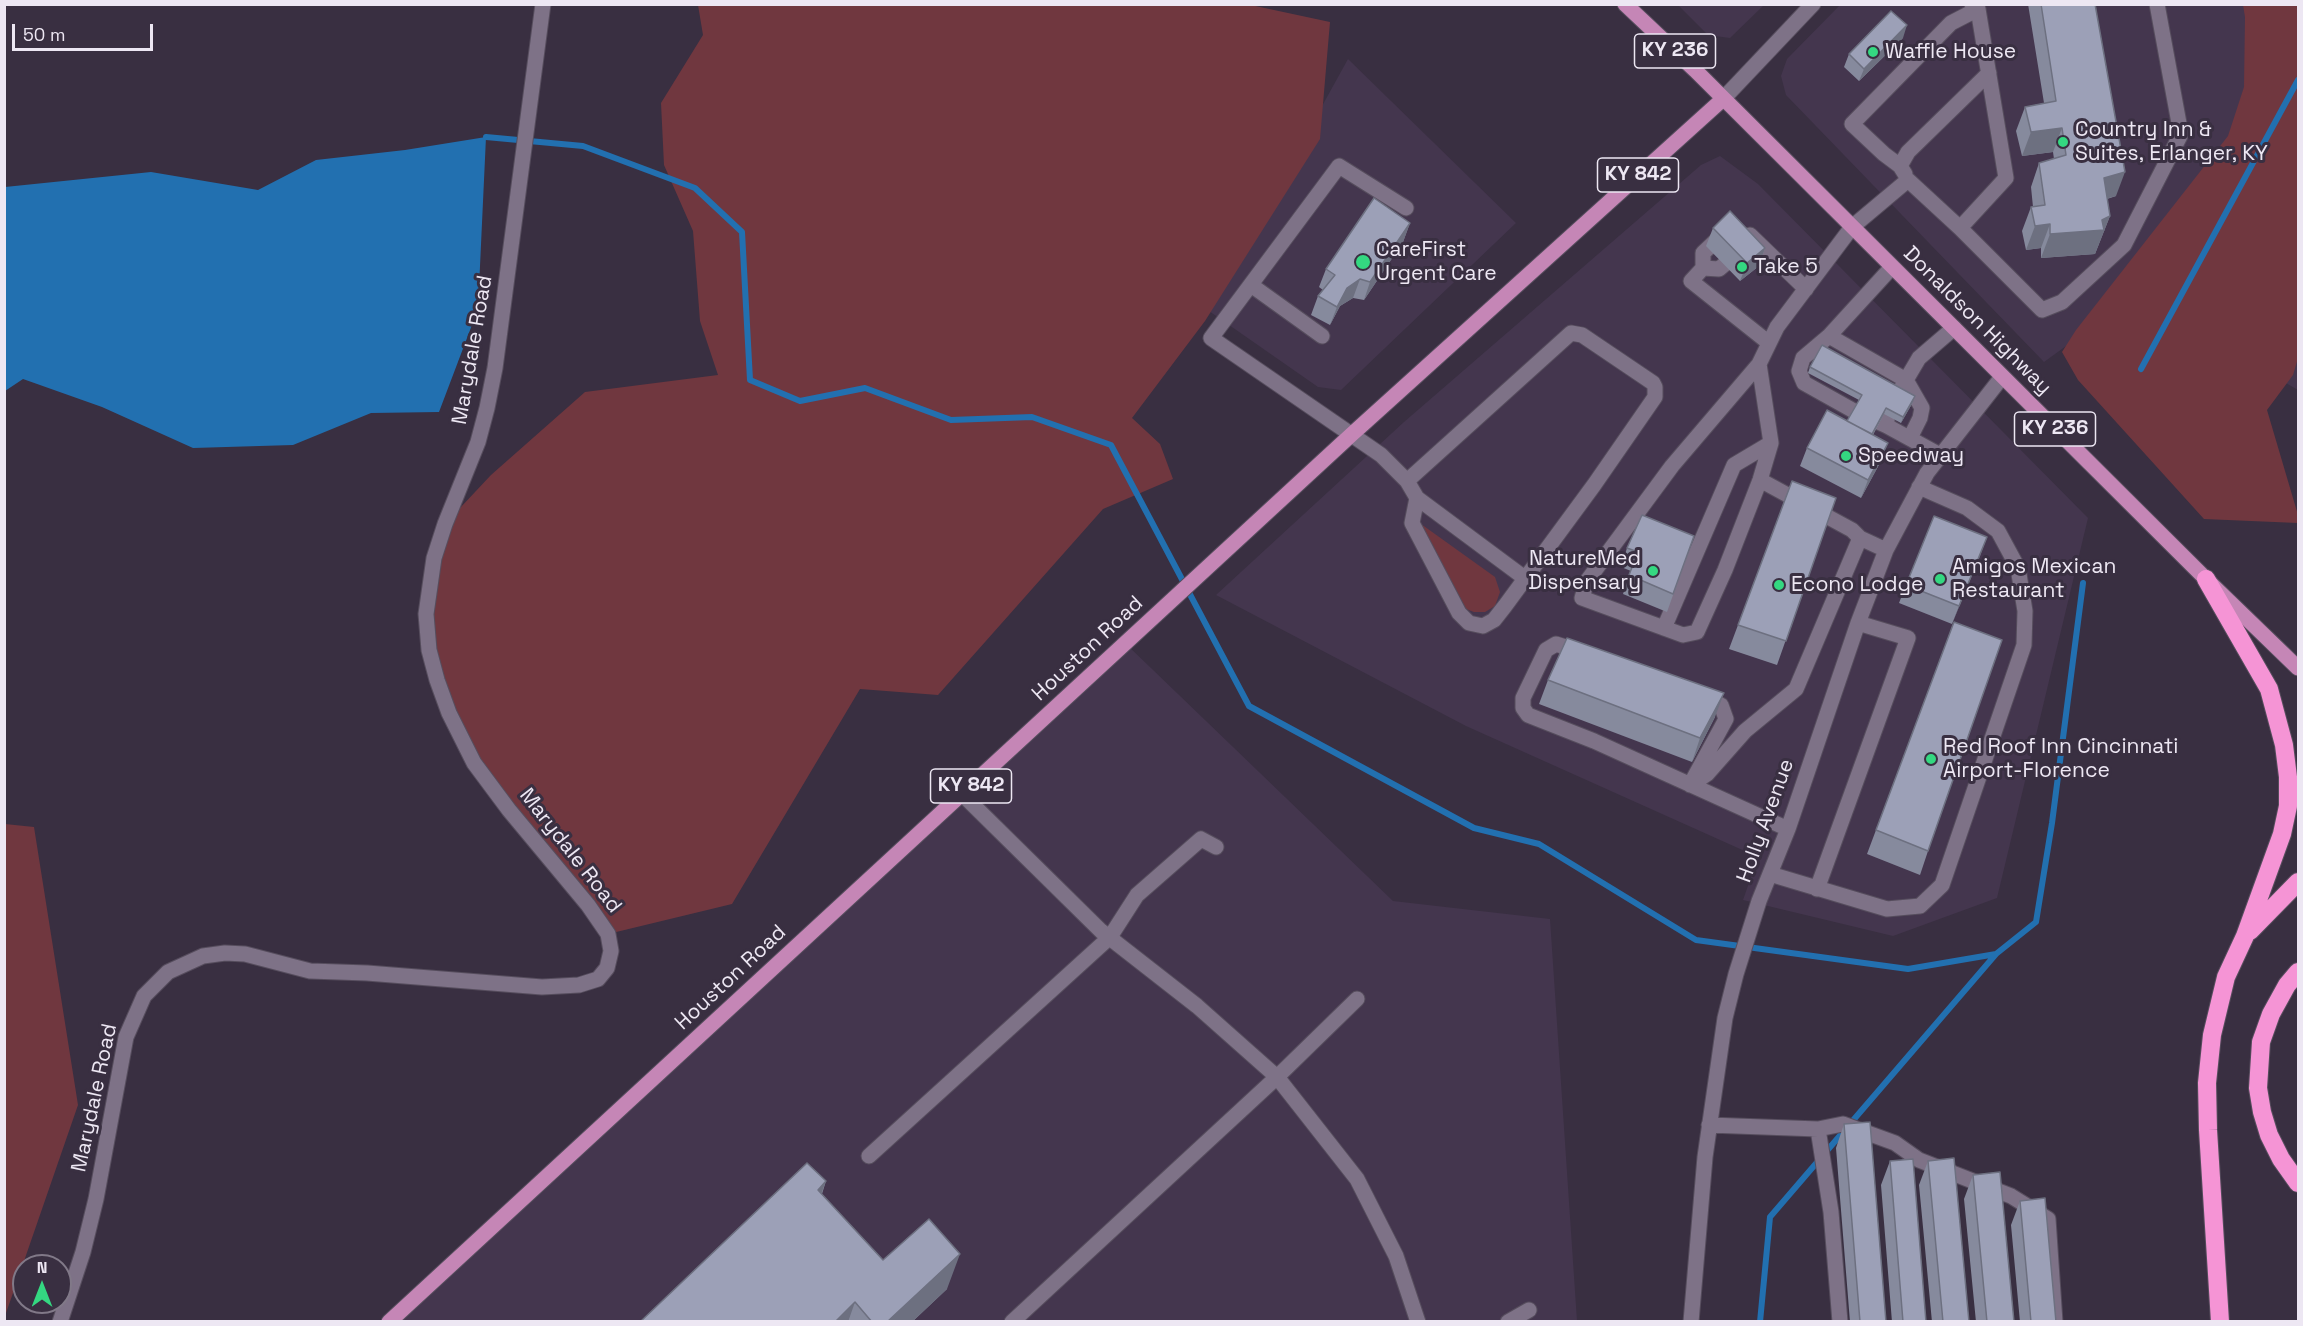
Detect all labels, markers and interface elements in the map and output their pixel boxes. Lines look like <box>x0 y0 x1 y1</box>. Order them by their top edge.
scale bar <box>15 12 156 50</box>
text: 50 m <box>23 23 65 46</box>
road number: KY 236 <box>1634 34 1716 68</box>
place label: Waffle House <box>1885 39 2016 65</box>
marker: Waffle House <box>1866 45 1880 59</box>
place label: Country Inn & Suites, Erlanger, KY <box>2075 117 2268 167</box>
marker: Country Inn & Suites, Erlanger, KY <box>2056 135 2070 149</box>
road number: KY 842 <box>1598 158 1678 192</box>
place label: CareFirst Urgent Care <box>1376 237 1497 287</box>
street label: Donaldson Highway <box>1898 242 2056 400</box>
marker: CareFirst Urgent Care <box>1354 253 1372 271</box>
place label: Take 5 <box>1754 254 1818 280</box>
marker: Take 5 <box>1735 260 1749 274</box>
street label: Marydale Road <box>447 273 499 427</box>
road number: KY 236 <box>2014 412 2096 446</box>
place label: Speedway <box>1858 443 1964 469</box>
marker: Speedway <box>1839 449 1853 463</box>
place label: NatureMed Dispensary <box>1528 546 1641 596</box>
place label: Amigos Mexican Restaurant <box>1952 554 2116 604</box>
marker: NatureMed Dispensary <box>1646 564 1660 578</box>
place label: Econo Lodge <box>1791 572 1923 598</box>
marker: Amigos Mexican Restaurant <box>1933 572 1947 586</box>
marker: Econo Lodge <box>1772 578 1786 592</box>
street label: Houston Road <box>1027 591 1149 707</box>
place label: Red Roof Inn Cincinnati Airport-Florence <box>1943 734 2179 784</box>
marker: Red Roof Inn Cincinnati Airport-Florence <box>1924 752 1938 766</box>
street label: Holly Avenue <box>1732 756 1800 886</box>
road number: KY 842 <box>930 769 1012 803</box>
street label: Marydale Road <box>514 784 626 918</box>
street label: Houston Road <box>670 920 792 1036</box>
street label: Marydale Road <box>67 1021 123 1175</box>
north arrow <box>12 1254 72 1314</box>
text: N <box>37 1257 47 1278</box>

